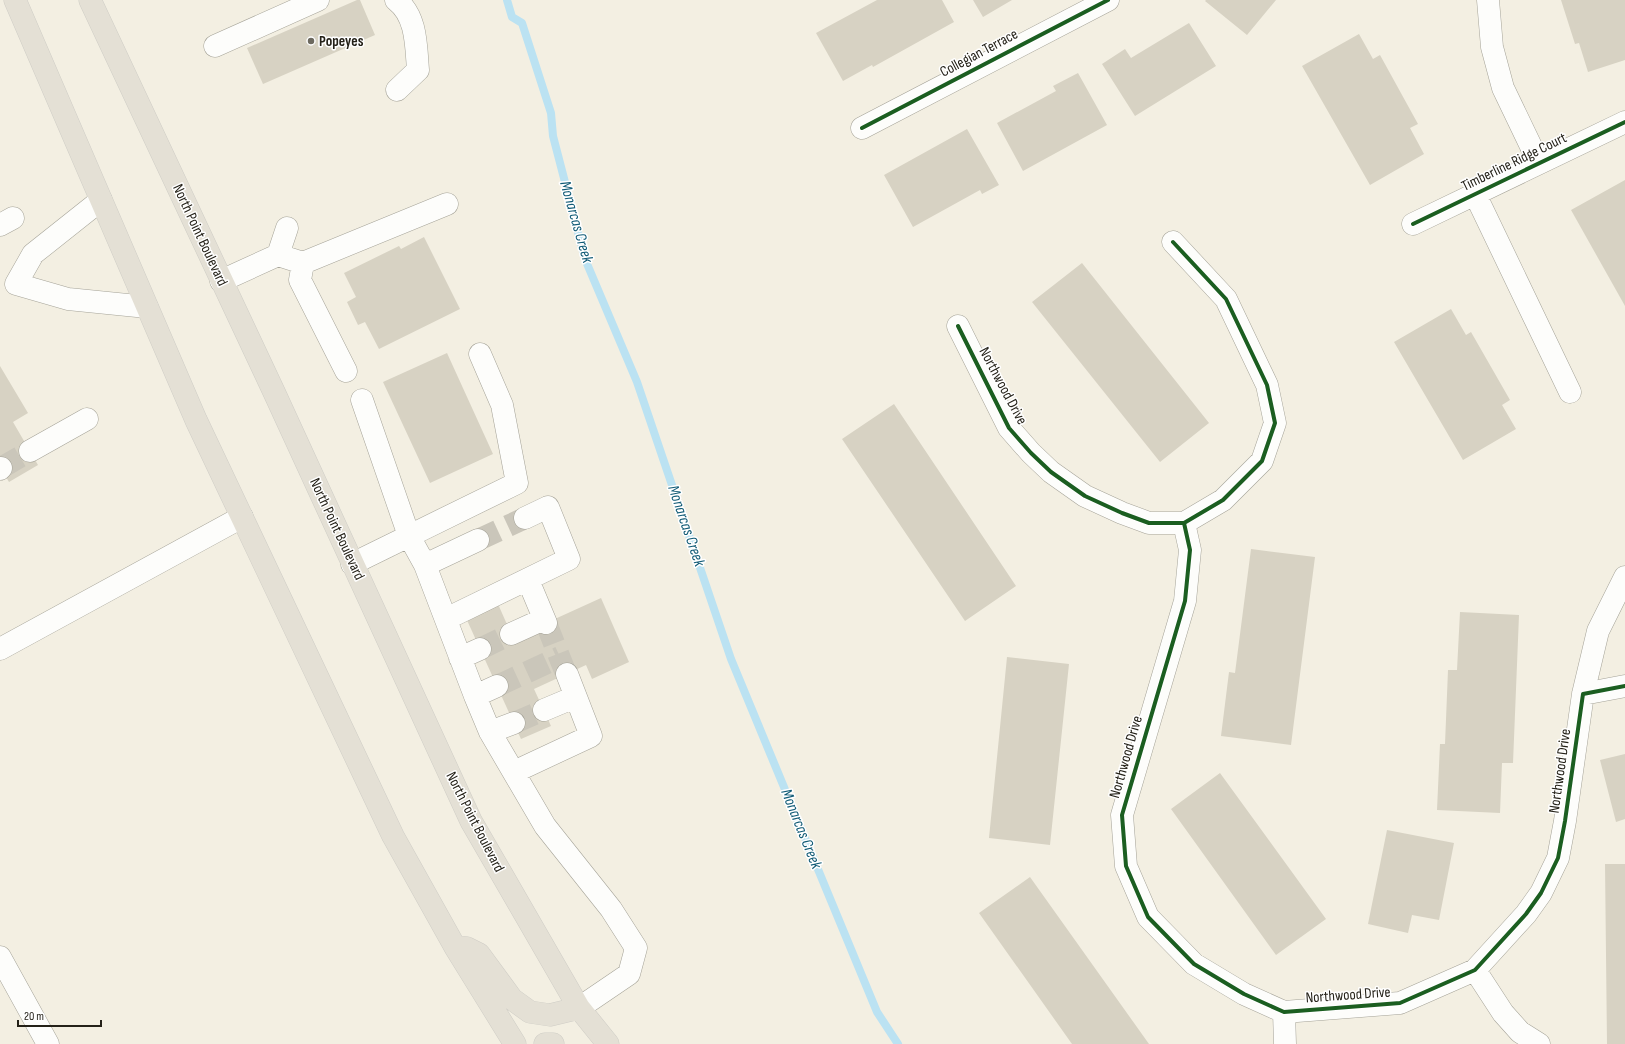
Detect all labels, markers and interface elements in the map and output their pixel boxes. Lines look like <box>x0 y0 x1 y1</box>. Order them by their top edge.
street label: Collegian Terrace <box>937 25 1021 81</box>
place label: Popeyes <box>319 32 364 51</box>
marker: Popeyes <box>306 36 316 46</box>
street label: Timberline Ridge Court <box>1458 128 1570 196</box>
water label: Monarcas Creek <box>555 179 597 266</box>
street label: North Point Boulevard <box>168 181 232 289</box>
street label: Northwood Drive <box>975 344 1031 428</box>
street label: North Point Boulevard <box>305 475 369 583</box>
water label: Monarcas Creek <box>663 483 709 570</box>
street label: Northwood Drive <box>1105 714 1147 800</box>
street label: Northwood Drive <box>1545 728 1575 814</box>
street label: North Point Boulevard <box>442 769 508 875</box>
water label: Monarcas Creek <box>776 786 826 873</box>
street label: Northwood Drive <box>1305 983 1391 1007</box>
scale bar <box>18 1002 101 1028</box>
text: 20 m <box>24 1009 44 1024</box>

